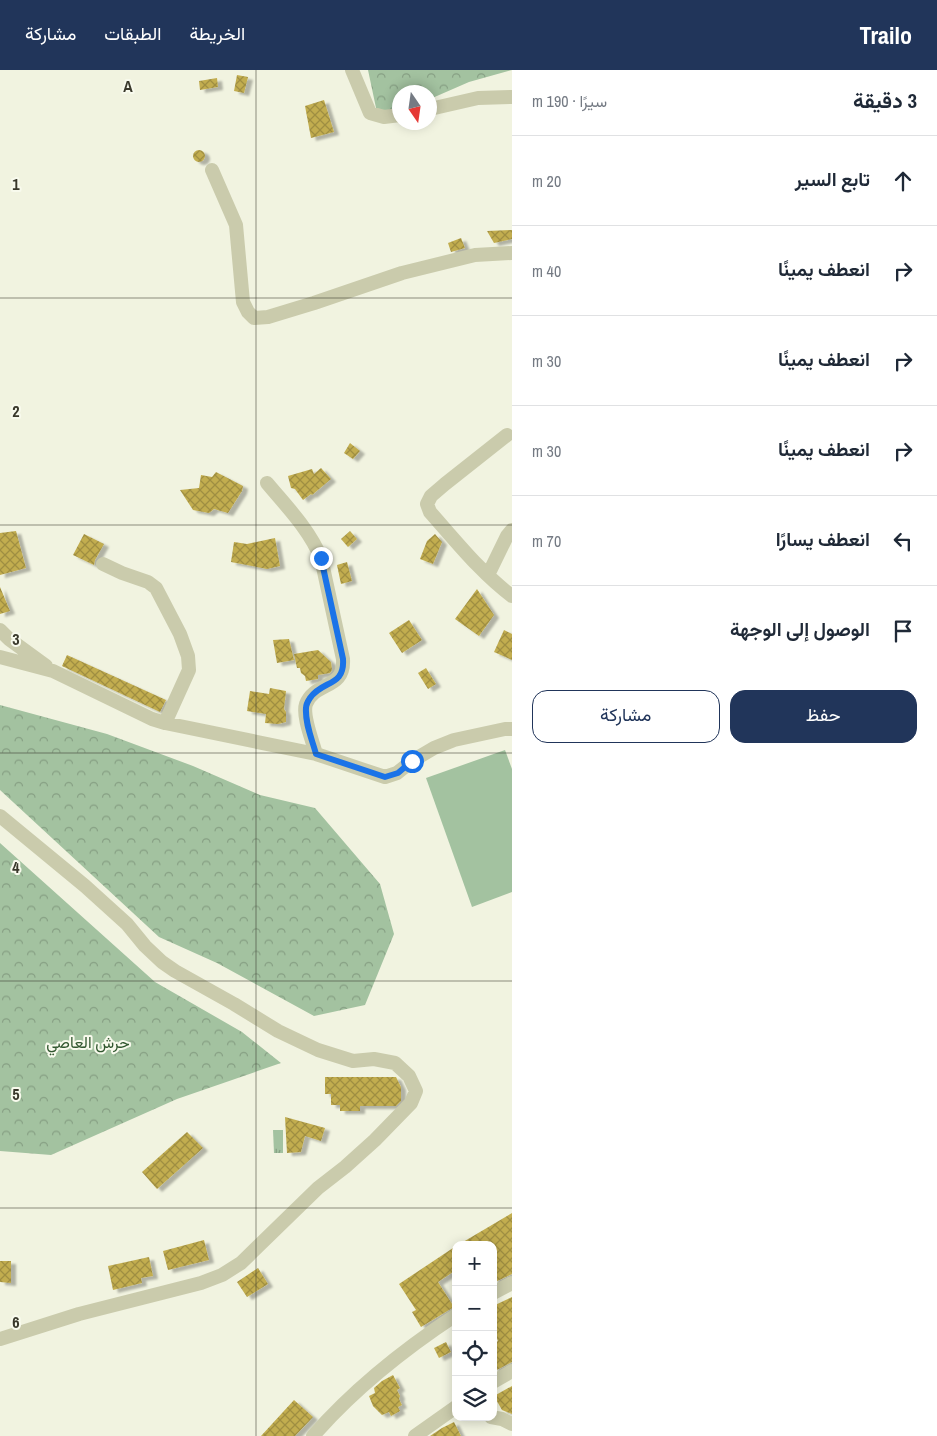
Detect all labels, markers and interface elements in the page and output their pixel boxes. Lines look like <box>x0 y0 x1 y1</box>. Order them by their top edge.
text: Trailo <box>859 19 912 51</box>
text: مشاركة <box>25 21 76 46</box>
text: الطبقات <box>104 21 161 46</box>
text: الخريطة <box>189 21 245 46</box>
text: A <box>123 75 133 97</box>
north arrow <box>392 85 437 130</box>
text: 3 دقيقة <box>853 86 917 115</box>
text: سيرًا · 190 m <box>532 90 607 112</box>
text: تابع السير <box>795 166 870 192</box>
icon: ahead <box>889 167 917 195</box>
text: 20 m <box>532 170 561 192</box>
text: 1 <box>12 173 20 195</box>
text: انعطف يمينًا <box>778 256 870 282</box>
icon: right <box>889 257 917 285</box>
text: 40 m <box>532 260 561 282</box>
text: انعطف يمينًا <box>778 346 870 372</box>
icon: right <box>889 347 917 375</box>
text: 30 m <box>532 350 561 372</box>
text: 2 <box>12 400 20 422</box>
text: انعطف يمينًا <box>778 436 870 462</box>
icon: right <box>889 437 917 465</box>
text: 30 m <box>532 440 561 462</box>
text: انعطف يسارًا <box>776 526 870 552</box>
icon: left <box>889 527 917 555</box>
text: 70 m <box>532 530 561 552</box>
route end <box>310 547 333 570</box>
text: الوصول إلى الوجهة <box>730 616 870 642</box>
icon: arrive <box>889 617 917 645</box>
text: 3 <box>12 628 20 650</box>
button: مشاركة <box>532 690 720 743</box>
button: حفظ <box>730 690 917 743</box>
route start <box>401 750 424 773</box>
text: 4 <box>12 856 20 878</box>
park label: حرش العاصي <box>46 1031 130 1056</box>
text: 5 <box>12 1083 20 1105</box>
map controls <box>452 1241 497 1421</box>
button: + <box>452 1241 497 1286</box>
button: − <box>452 1286 497 1331</box>
text: 6 <box>12 1311 20 1333</box>
button: locate <box>452 1331 497 1376</box>
button: layers <box>452 1376 497 1421</box>

